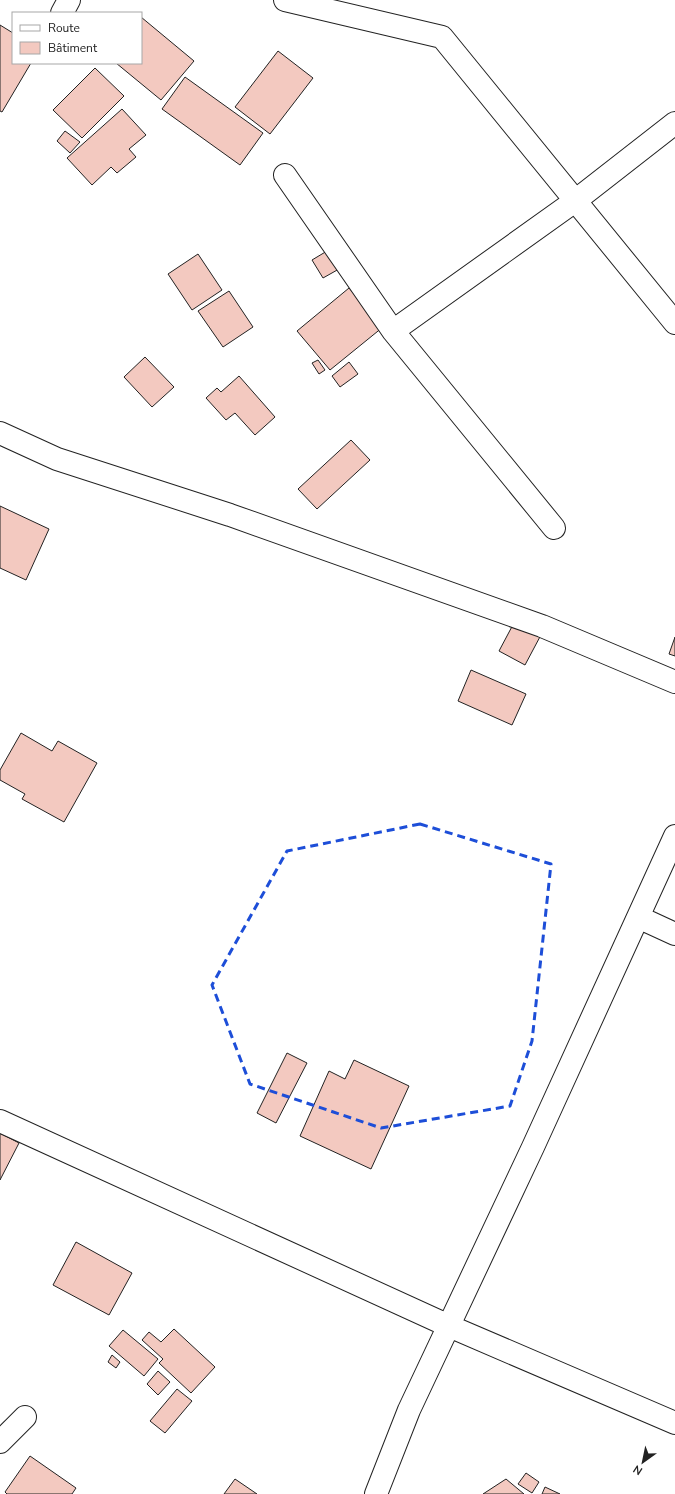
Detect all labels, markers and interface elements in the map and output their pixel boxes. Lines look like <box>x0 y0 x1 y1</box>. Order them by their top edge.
legend <box>12 12 142 64</box>
text: Route <box>48 20 80 36</box>
text: Bâtiment <box>48 40 98 56</box>
north arrow <box>623 1442 663 1482</box>
text: N <box>630 1461 645 1478</box>

